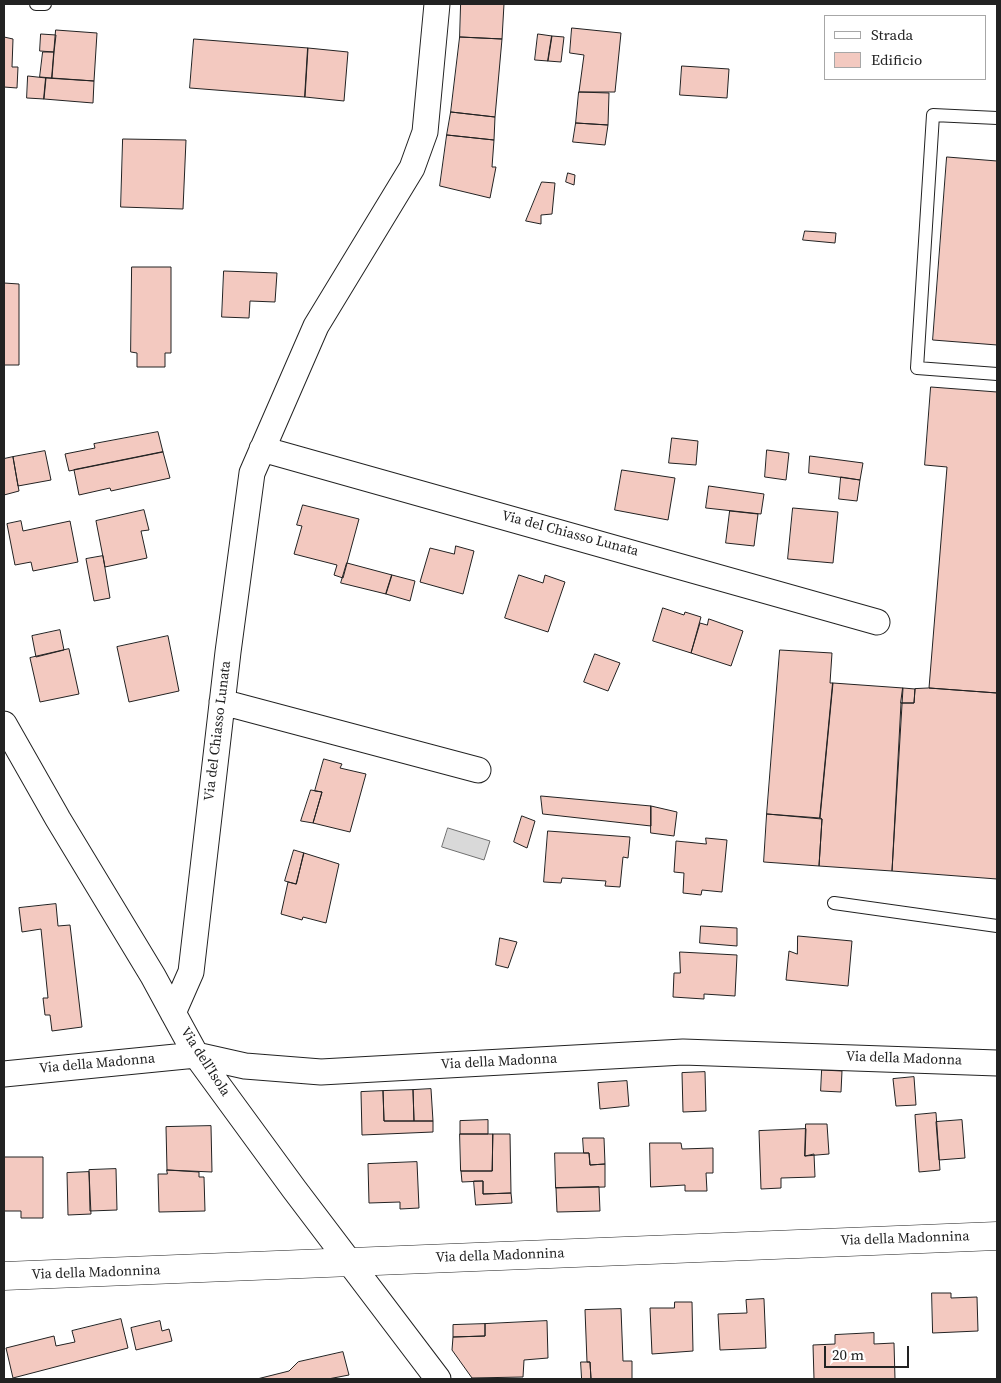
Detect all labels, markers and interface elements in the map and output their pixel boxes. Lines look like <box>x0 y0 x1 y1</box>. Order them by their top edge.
legend <box>824 15 986 80</box>
text: Strada <box>871 24 913 45</box>
text: Edificio <box>871 49 922 70</box>
street label: Via del Chiasso Lunata <box>500 508 640 560</box>
street label: Via del Chiasso Lunata <box>201 660 235 802</box>
street label: Via dell'Isola <box>176 1024 234 1100</box>
street label: Via della Madonna <box>846 1049 962 1069</box>
street label: Via della Madonna <box>38 1051 156 1077</box>
street label: Via della Madonna <box>440 1051 558 1073</box>
street label: Via della Madonnina <box>840 1228 970 1250</box>
street label: Via della Madonnina <box>435 1245 565 1267</box>
street label: Via della Madonnina <box>31 1262 161 1284</box>
scale bar <box>826 1336 911 1368</box>
text: 20 m <box>832 1344 864 1365</box>

